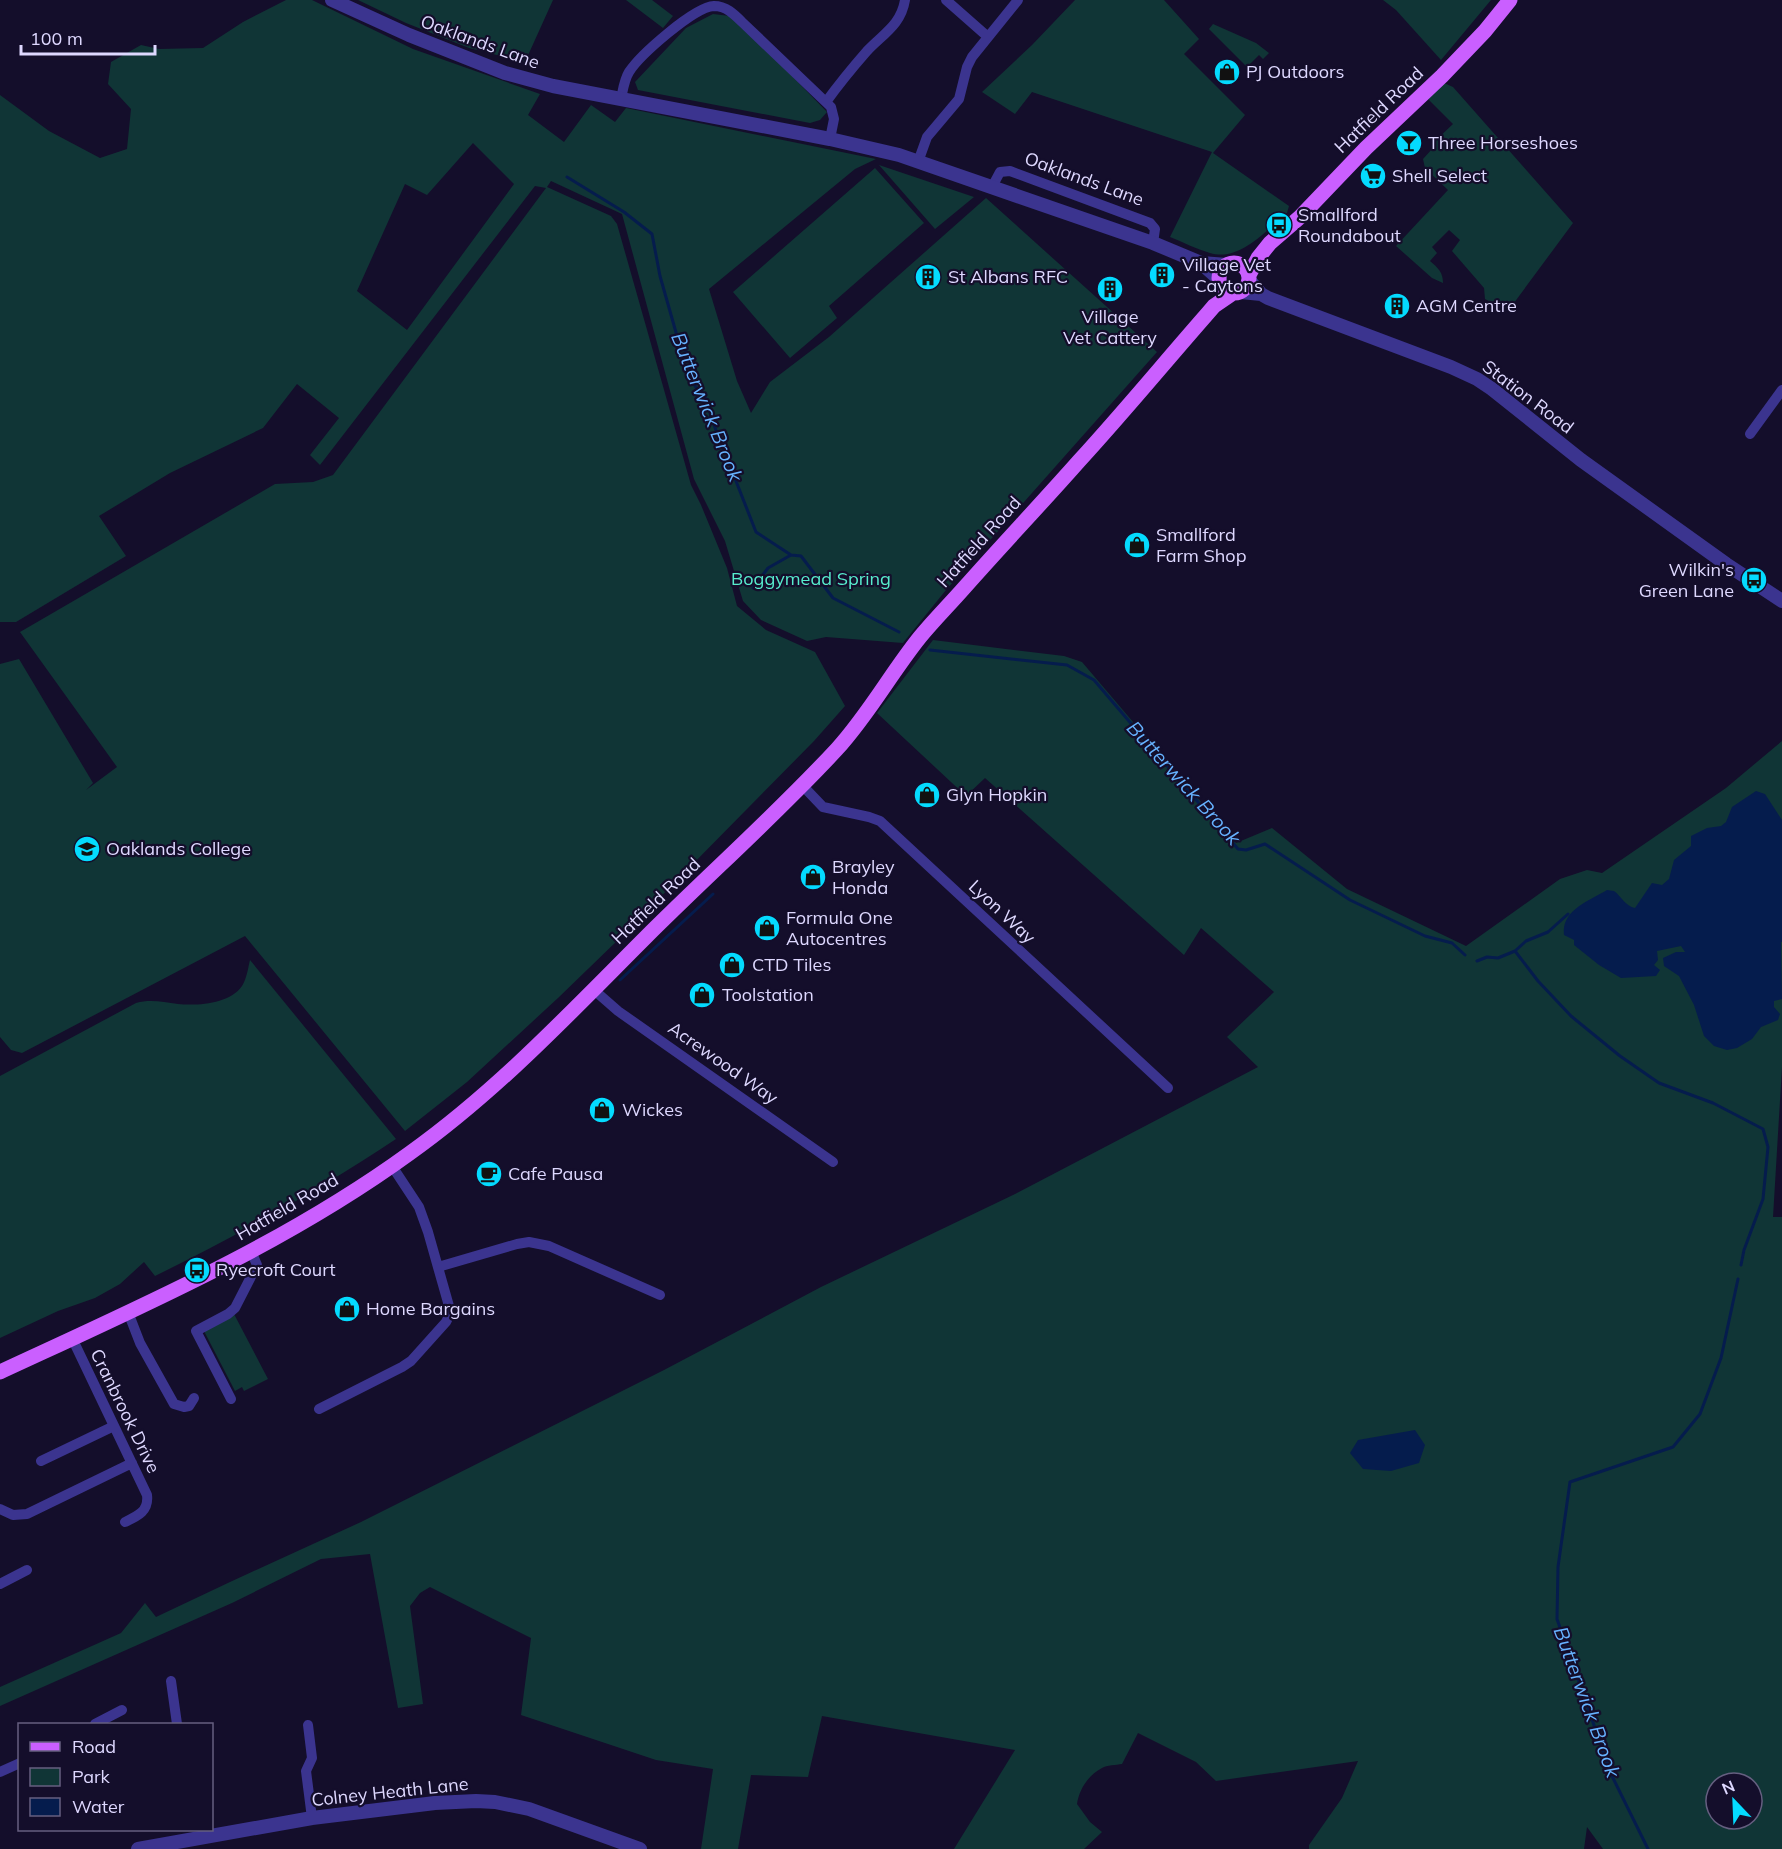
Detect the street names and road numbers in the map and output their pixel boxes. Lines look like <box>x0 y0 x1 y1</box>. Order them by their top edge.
street label: Oaklands Lane <box>418 9 543 74</box>
street label: Hatfield Road <box>1329 61 1428 158</box>
street label: Oaklands Lane <box>1022 146 1147 211</box>
street label: Station Road <box>1478 355 1579 438</box>
street label: Hatfield Road <box>932 491 1026 592</box>
street label: Hatfield Road <box>606 852 705 949</box>
street label: Lyon Way <box>964 875 1041 949</box>
street label: Acrewood Way <box>664 1016 783 1109</box>
street label: Hatfield Road <box>231 1168 342 1245</box>
street label: Cranbrook Drive <box>85 1345 165 1477</box>
street label: Colney Heath Lane <box>310 1772 470 1811</box>

